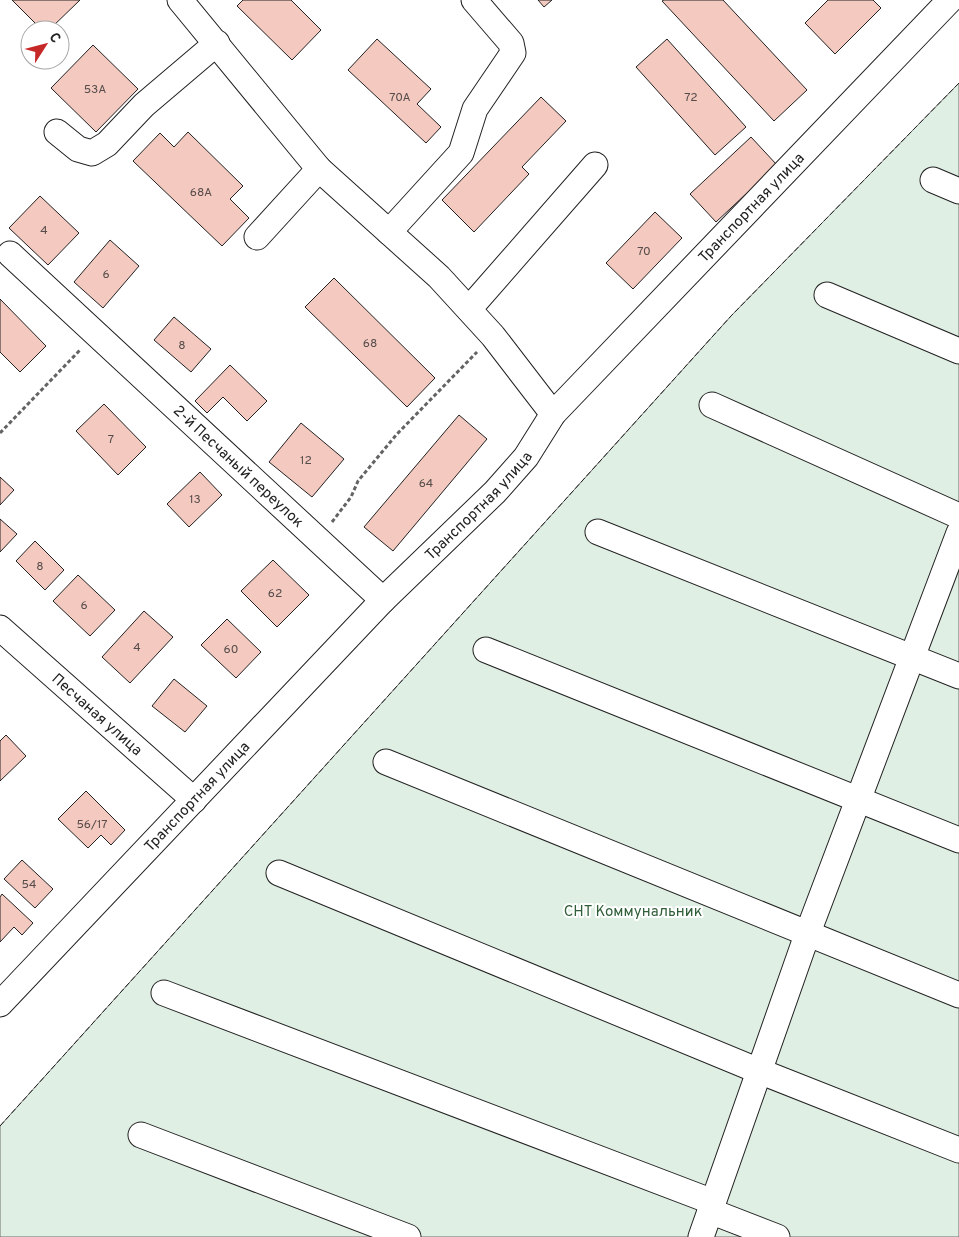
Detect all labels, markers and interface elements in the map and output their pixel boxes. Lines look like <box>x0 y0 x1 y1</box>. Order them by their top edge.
north arrow <box>20 20 70 70</box>
text: С <box>45 30 64 47</box>
house number: 53А <box>84 82 106 98</box>
house number: 70А <box>389 90 411 106</box>
house number: 72 <box>684 90 698 106</box>
street label: Транспортная улица <box>695 149 809 267</box>
house number: 68А <box>190 185 212 201</box>
house number: 4 <box>40 223 48 239</box>
house number: 70 <box>637 244 651 260</box>
house number: 6 <box>102 267 110 283</box>
house number: 68 <box>363 336 377 352</box>
house number: 8 <box>178 338 186 354</box>
street label: 2-й Песчаный переулок <box>168 402 307 532</box>
house number: 7 <box>108 432 114 448</box>
street label: Транспортная улица <box>422 449 538 565</box>
house number: 12 <box>300 453 312 469</box>
house number: 64 <box>419 476 433 492</box>
house number: 13 <box>189 492 201 508</box>
house number: 8 <box>36 559 44 575</box>
house number: 62 <box>268 586 282 602</box>
house number: 6 <box>80 598 88 614</box>
house number: 4 <box>133 640 141 656</box>
house number: 60 <box>224 642 238 658</box>
street label: Песчаная улица <box>47 670 146 761</box>
street label: Транспортная улица <box>141 738 255 857</box>
house number: 56/17 <box>76 817 108 833</box>
house number: 54 <box>21 877 37 893</box>
park label: СНТ Коммунальник <box>564 903 702 922</box>

